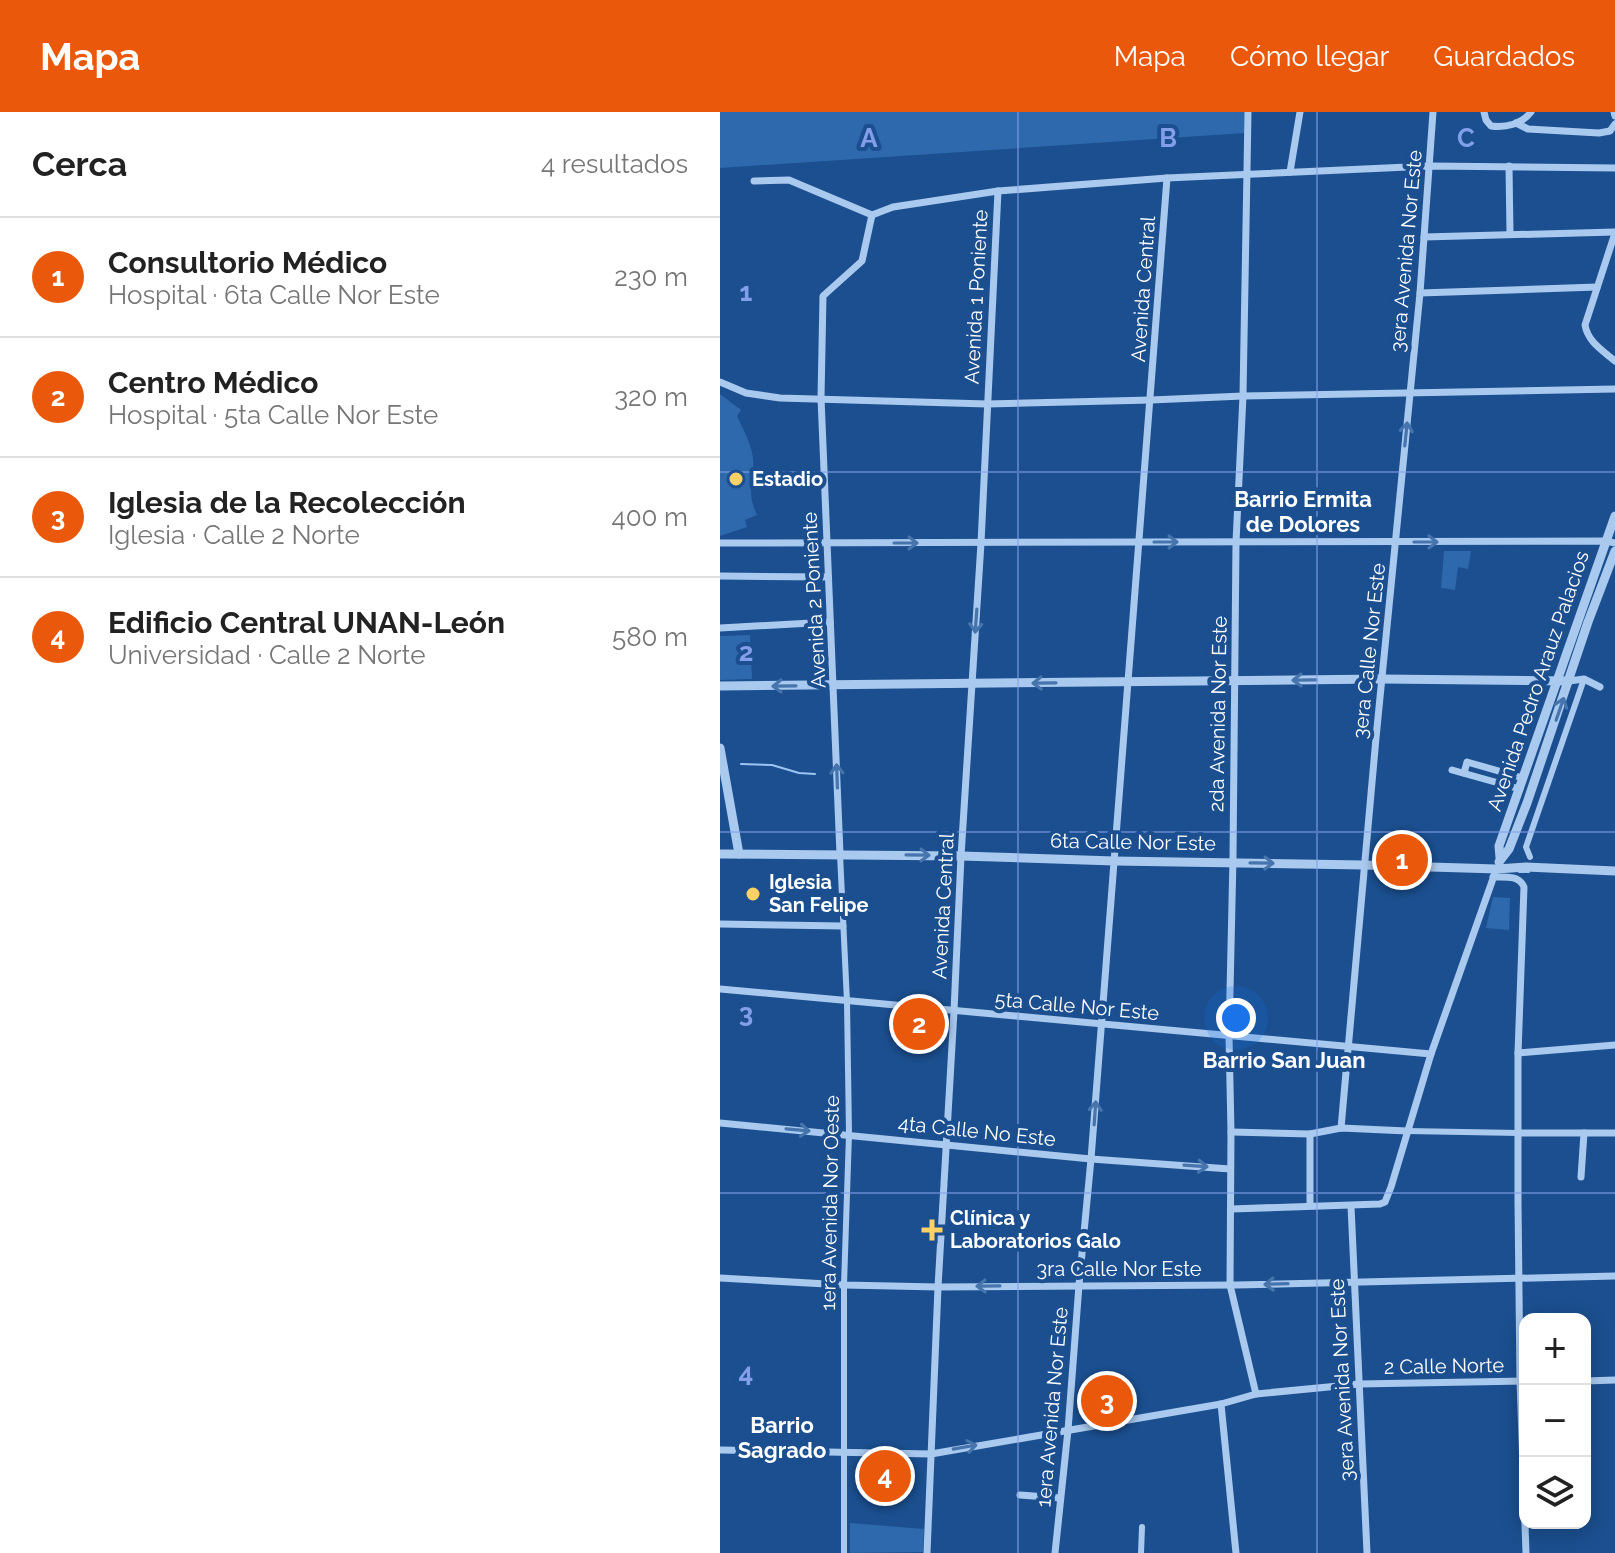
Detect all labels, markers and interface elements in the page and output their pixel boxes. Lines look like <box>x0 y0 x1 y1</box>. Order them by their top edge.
text: Mapa <box>40 34 140 79</box>
text: Mapa <box>1114 40 1186 73</box>
text: Cómo llegar <box>1230 40 1389 73</box>
text: Guardados <box>1433 40 1575 73</box>
text: A <box>860 123 878 153</box>
text: B <box>1159 123 1177 153</box>
text: C <box>1457 123 1475 153</box>
text: Cerca <box>32 144 127 184</box>
text: 4 resultados <box>541 149 688 179</box>
street label: 3era Avenida Nor Este <box>1385 149 1427 353</box>
street label: Avenida 1 Poniente <box>959 209 993 385</box>
street label: Avenida Central <box>1126 215 1160 363</box>
text: Consultorio Médico <box>108 245 387 280</box>
text: 1 <box>52 262 64 292</box>
text: 230 m <box>614 262 688 292</box>
text: 1 <box>740 277 753 307</box>
text: Hospital · 6ta Calle Nor Este <box>108 280 440 310</box>
text: Centro Médico <box>108 365 318 400</box>
text: 2 <box>51 382 65 412</box>
text: 320 m <box>614 382 688 412</box>
text: Hospital · 5ta Calle Nor Este <box>108 400 438 430</box>
one-way arrow <box>1399 421 1414 448</box>
place label: Estadio <box>752 467 823 491</box>
marker: Estadio <box>727 470 745 488</box>
text: Iglesia de la Recolección <box>108 485 466 520</box>
district label: Barrio Ermita de Dolores <box>1234 486 1372 537</box>
text: 3 <box>51 502 65 532</box>
text: 400 m <box>611 502 688 532</box>
street label: Avenida 2 Poniente <box>797 511 831 689</box>
text: Iglesia · Calle 2 Norte <box>108 520 360 550</box>
one-way arrow <box>1152 534 1179 550</box>
one-way arrow <box>1412 534 1439 549</box>
one-way arrow <box>892 535 919 551</box>
street label: Avenida Pedro Arauz Palacios <box>1482 548 1594 814</box>
street label: 3era Calle Nor Este <box>1348 562 1390 740</box>
text: Edificio Central UNAN-León <box>108 605 505 640</box>
one-way arrow <box>968 607 983 634</box>
street label: 2da Avenida Nor Este <box>1204 615 1232 812</box>
text: 4 <box>51 622 65 652</box>
text: 580 m <box>612 622 688 652</box>
text: 2 <box>739 637 753 667</box>
text: Universidad · Calle 2 Norte <box>108 640 425 670</box>
one-way arrow <box>1291 672 1318 688</box>
one-way arrow <box>1031 675 1058 691</box>
one-way arrow <box>771 678 798 693</box>
one-way arrow <box>1553 696 1568 721</box>
one-way arrow <box>830 763 845 790</box>
street label: 6ta Calle Nor Este <box>1050 829 1216 855</box>
pin: 1 <box>1376 830 1428 890</box>
street label: Avenida Central <box>927 832 959 980</box>
one-way arrow <box>904 847 931 863</box>
one-way arrow <box>1248 855 1275 871</box>
place label: Iglesia San Felipe <box>769 870 869 917</box>
marker: Iglesia San Felipe <box>744 885 762 903</box>
street label: 5ta Calle Nor Este <box>994 987 1160 1025</box>
pin: 2 <box>893 994 945 1054</box>
text: 3 <box>739 998 753 1028</box>
your location <box>1216 998 1256 1038</box>
district label: Barrio San Juan <box>1202 1047 1366 1073</box>
street label: 1era Avenida Nor Oeste <box>816 1095 844 1311</box>
one-way arrow <box>1088 1100 1103 1127</box>
street label: 4ta Calle No Este <box>897 1111 1057 1151</box>
one-way arrow <box>784 1122 811 1137</box>
one-way arrow <box>1182 1159 1209 1174</box>
place label: Clínica y Laboratorios Galo <box>950 1206 1121 1253</box>
marker: Clínica y Laboratorios Galo <box>921 1219 943 1241</box>
street label: 3ra Calle Nor Este <box>1037 1257 1202 1281</box>
one-way arrow <box>1263 1276 1290 1291</box>
street label: 3era Avenida Nor Este <box>1325 1278 1359 1482</box>
one-way arrow <box>975 1279 1002 1294</box>
street label: 1era Avenida Nor Este <box>1031 1306 1073 1508</box>
map controls <box>1519 1313 1591 1529</box>
button: + <box>1519 1313 1591 1385</box>
street label: 2 Calle Norte <box>1384 1353 1505 1379</box>
text: 4 <box>739 1358 753 1388</box>
pin: 3 <box>1081 1371 1133 1431</box>
button: − <box>1519 1385 1591 1457</box>
district label: Barrio Sagrado <box>738 1412 826 1463</box>
one-way arrow <box>952 1439 978 1454</box>
pin: 4 <box>859 1446 911 1506</box>
button: layers <box>1519 1457 1591 1529</box>

